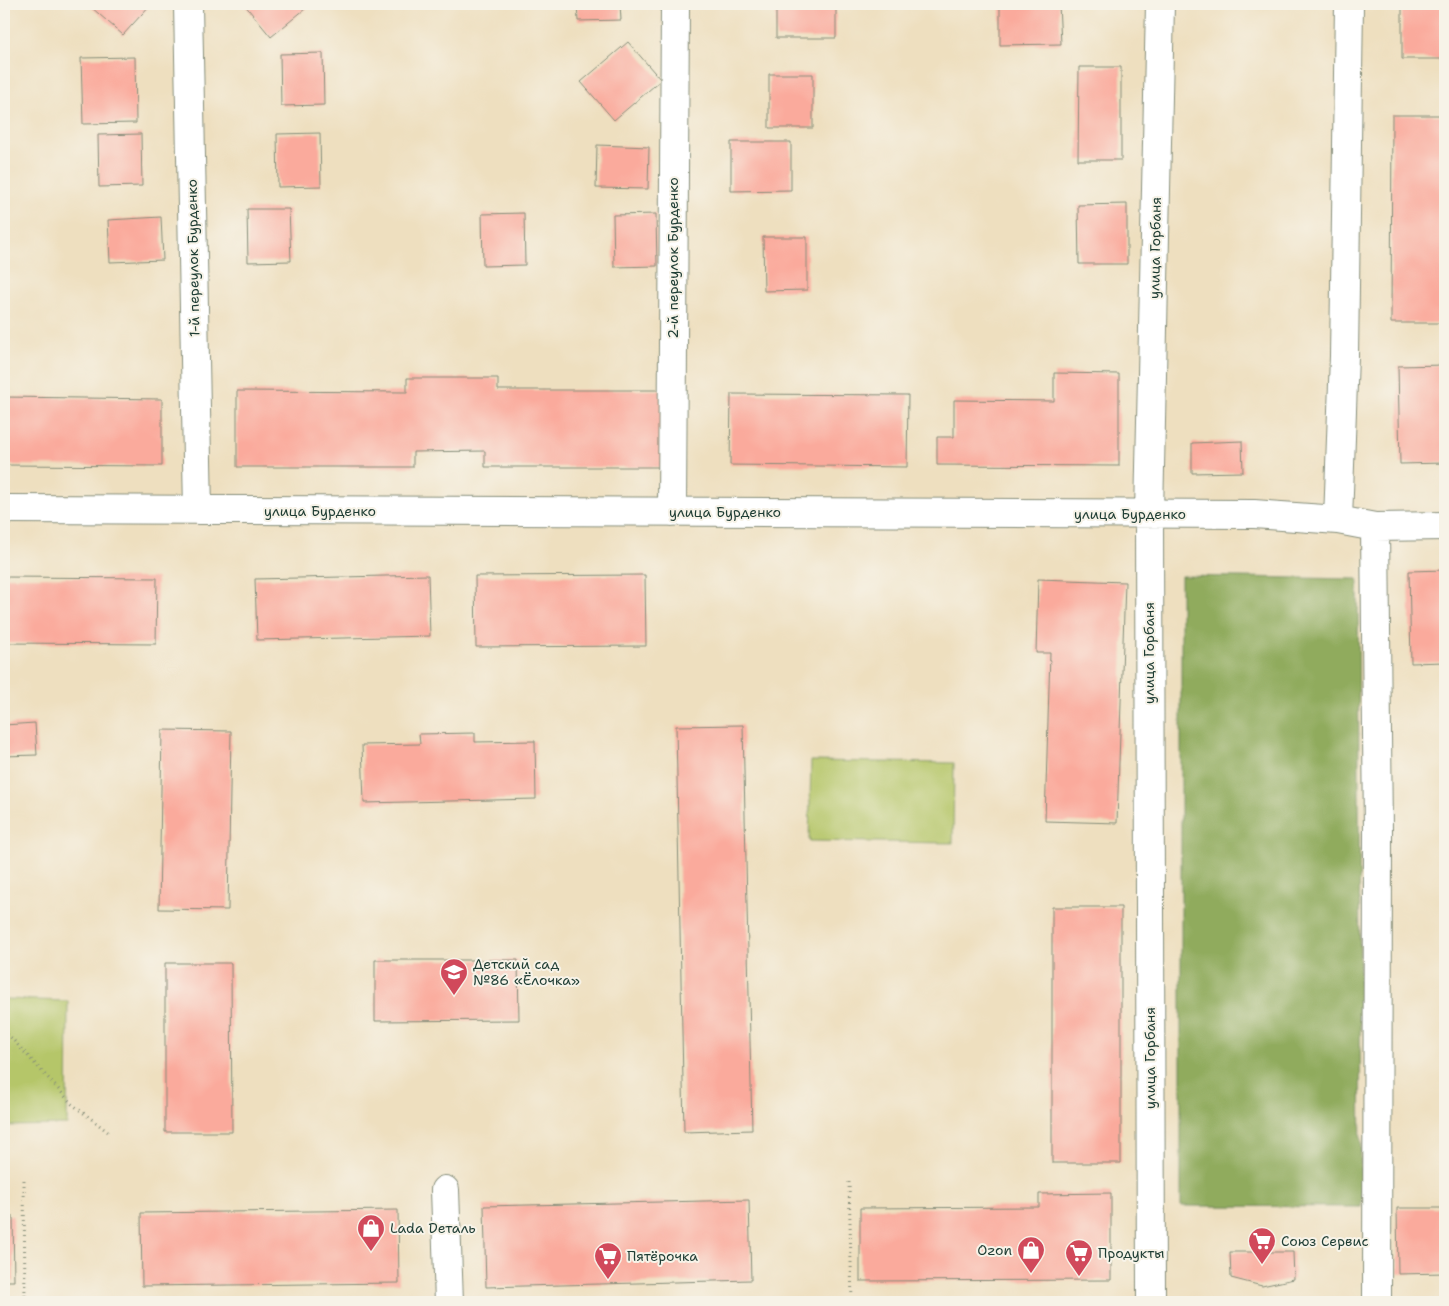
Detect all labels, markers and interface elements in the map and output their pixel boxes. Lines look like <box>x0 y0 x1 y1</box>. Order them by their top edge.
street label: 2-й переулок Бурденко <box>664 177 682 339</box>
street label: 1-й переулок Бурденко <box>183 179 203 337</box>
street label: улица Горбаня <box>1145 197 1165 299</box>
street label: улица Бурденко <box>264 502 376 520</box>
street label: улица Бурденко <box>669 503 781 521</box>
street label: улица Бурденко <box>1074 505 1186 523</box>
street label: улица Горбаня <box>1140 602 1158 704</box>
place label: Детский сад №86 «Ёлочка» <box>473 955 580 989</box>
school or university icon: Детский сад №86 «Ёлочка» <box>439 957 469 996</box>
street label: улица Горбаня <box>1141 1007 1159 1109</box>
shop icon: Lada Dеталь <box>356 1213 386 1252</box>
place label: Lada Dеталь <box>390 1219 476 1237</box>
supermarket icon: Союз Сервис <box>1247 1226 1277 1265</box>
place label: Союз Сервис <box>1281 1232 1369 1250</box>
shop icon: Ozon <box>1016 1235 1046 1274</box>
supermarket icon: Продукты <box>1064 1238 1094 1277</box>
supermarket icon: Пятёрочка <box>593 1241 623 1280</box>
place label: Ozon <box>977 1241 1012 1259</box>
place label: Продукты <box>1098 1244 1165 1262</box>
place label: Пятёрочка <box>627 1247 698 1265</box>

